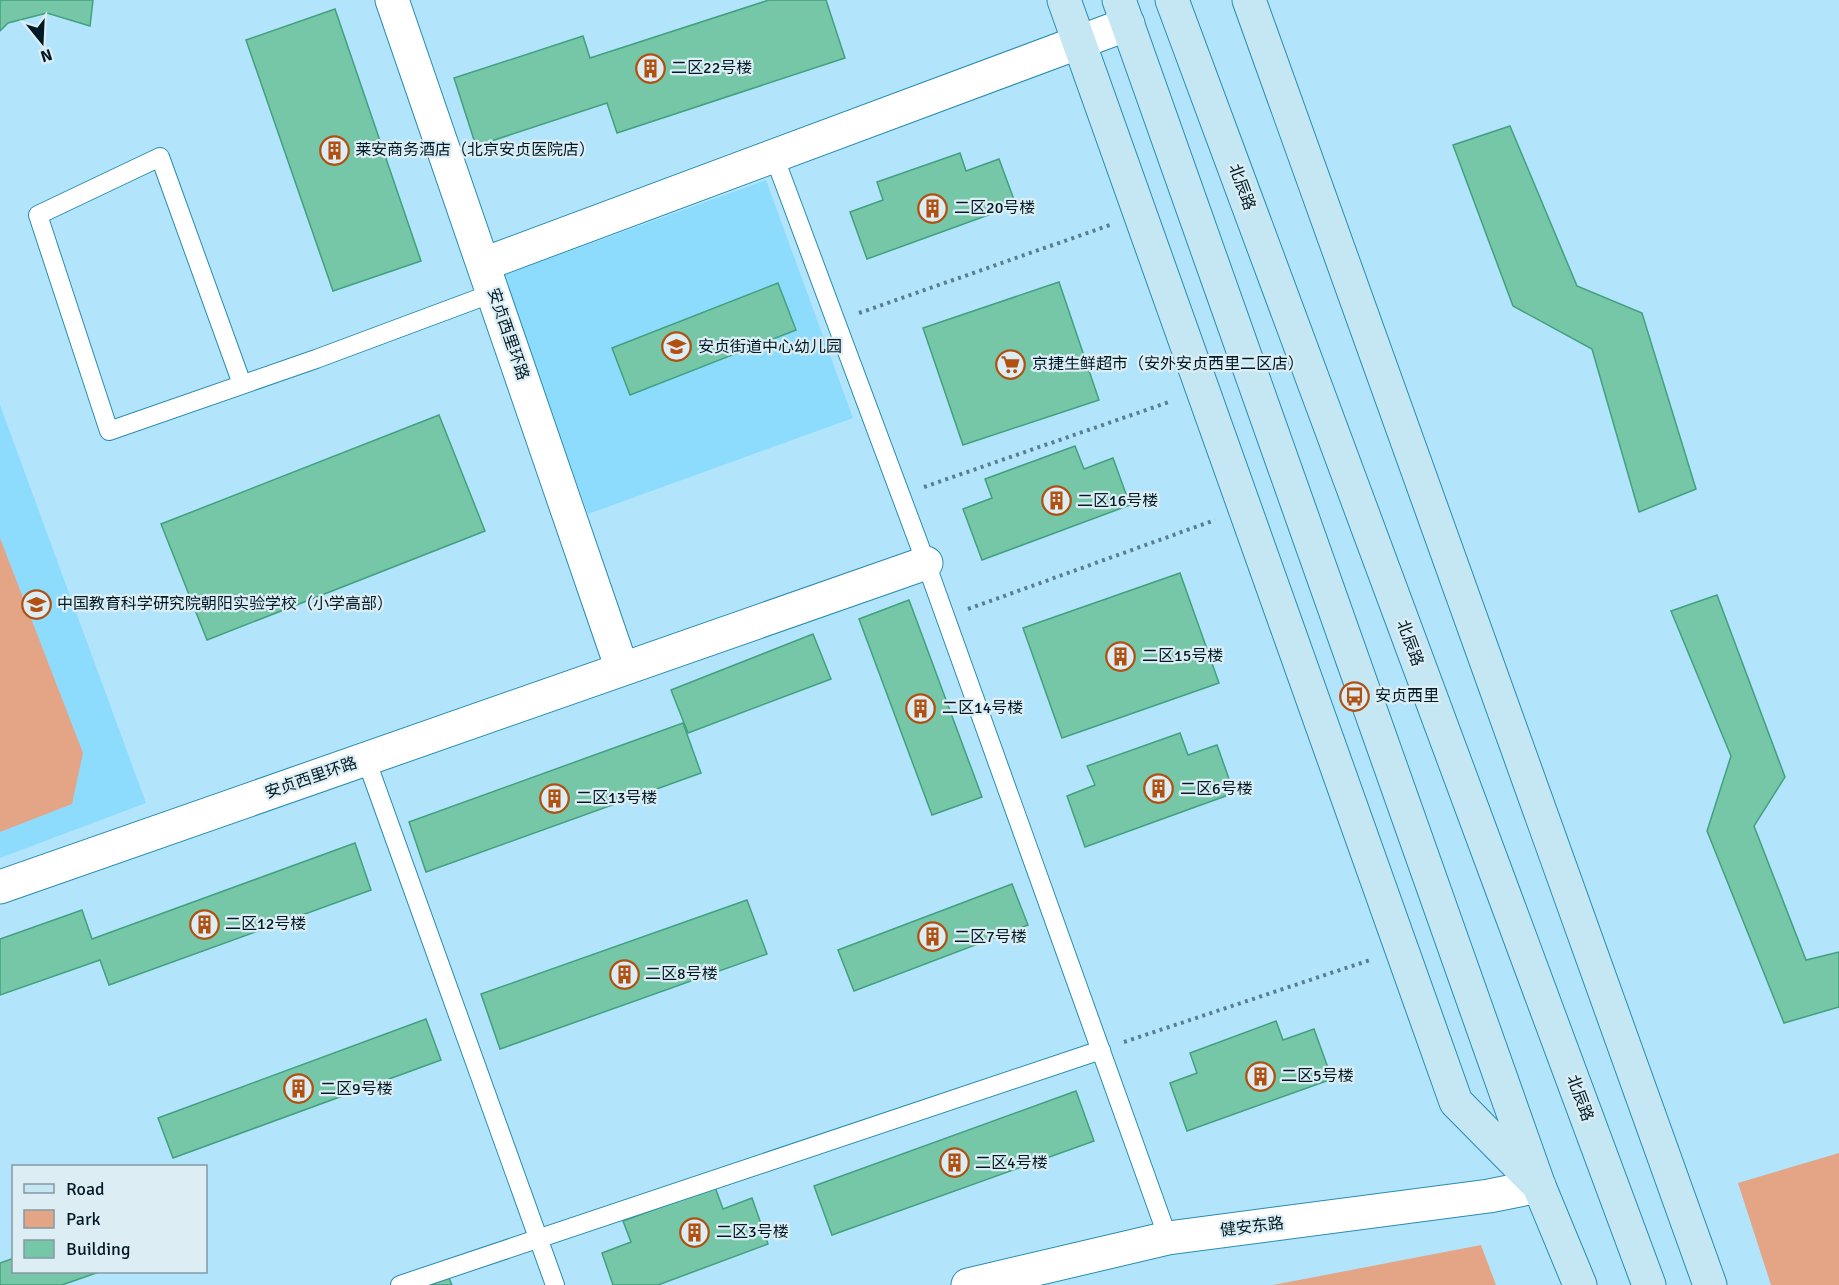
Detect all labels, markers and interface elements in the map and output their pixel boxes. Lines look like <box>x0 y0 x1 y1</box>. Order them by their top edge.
north arrow <box>12 12 72 72</box>
text: N <box>38 44 55 67</box>
building icon: 二区22号楼 <box>634 52 666 84</box>
place label: 二区22号楼 <box>671 58 752 78</box>
building icon: 莱安商务酒店（北京安贞医院店） <box>318 134 350 166</box>
place label: 莱安商务酒店（北京安贞医院店） <box>355 140 595 160</box>
street label: 北辰路 <box>1224 161 1260 213</box>
building icon: 二区20号楼 <box>917 192 949 224</box>
place label: 二区20号楼 <box>954 198 1035 218</box>
street label: 安贞西里环路 <box>483 285 533 383</box>
school or university icon: 安贞街道中心幼儿园 <box>661 331 693 363</box>
place label: 安贞街道中心幼儿园 <box>698 337 842 357</box>
supermarket icon: 京捷生鲜超市（安外安贞西里二区店） <box>995 348 1027 380</box>
place label: 京捷生鲜超市（安外安贞西里二区店） <box>1032 354 1304 374</box>
building icon: 二区16号楼 <box>1040 485 1072 517</box>
place label: 二区16号楼 <box>1077 491 1158 511</box>
school or university icon: 中国教育科学研究院朝阳实验学校（小学高部） <box>20 588 52 620</box>
place label: 中国教育科学研究院朝阳实验学校（小学高部） <box>57 594 393 614</box>
street label: 北辰路 <box>1392 617 1428 669</box>
building icon: 二区15号楼 <box>1105 640 1137 672</box>
place label: 二区15号楼 <box>1142 646 1223 666</box>
bus stop icon: 安贞西里 <box>1338 680 1370 712</box>
place label: 安贞西里 <box>1375 686 1439 706</box>
building icon: 二区14号楼 <box>905 692 937 724</box>
place label: 二区14号楼 <box>942 698 1023 718</box>
street label: 安贞西里环路 <box>262 753 360 803</box>
building icon: 二区6号楼 <box>1143 773 1175 805</box>
place label: 二区6号楼 <box>1180 779 1253 799</box>
building icon: 二区13号楼 <box>539 782 571 814</box>
place label: 二区13号楼 <box>576 788 657 808</box>
building icon: 二区12号楼 <box>188 908 220 940</box>
place label: 二区12号楼 <box>225 914 306 934</box>
building icon: 二区7号楼 <box>917 921 949 953</box>
place label: 二区7号楼 <box>954 927 1027 947</box>
building icon: 二区8号楼 <box>608 958 640 990</box>
place label: 二区8号楼 <box>645 964 718 984</box>
building icon: 二区5号楼 <box>1244 1060 1276 1092</box>
place label: 二区5号楼 <box>1281 1066 1354 1086</box>
street label: 北辰路 <box>1562 1072 1598 1124</box>
building icon: 二区9号楼 <box>283 1073 315 1105</box>
place label: 二区9号楼 <box>320 1079 393 1099</box>
building icon: 二区4号楼 <box>938 1147 970 1179</box>
place label: 二区4号楼 <box>975 1153 1048 1173</box>
legend <box>12 1165 207 1273</box>
text: Road <box>66 1178 105 1200</box>
text: Park <box>66 1208 101 1230</box>
street label: 健安东路 <box>1219 1213 1285 1241</box>
building icon: 二区3号楼 <box>679 1216 711 1248</box>
place label: 二区3号楼 <box>716 1222 789 1242</box>
text: Building <box>66 1238 130 1260</box>

